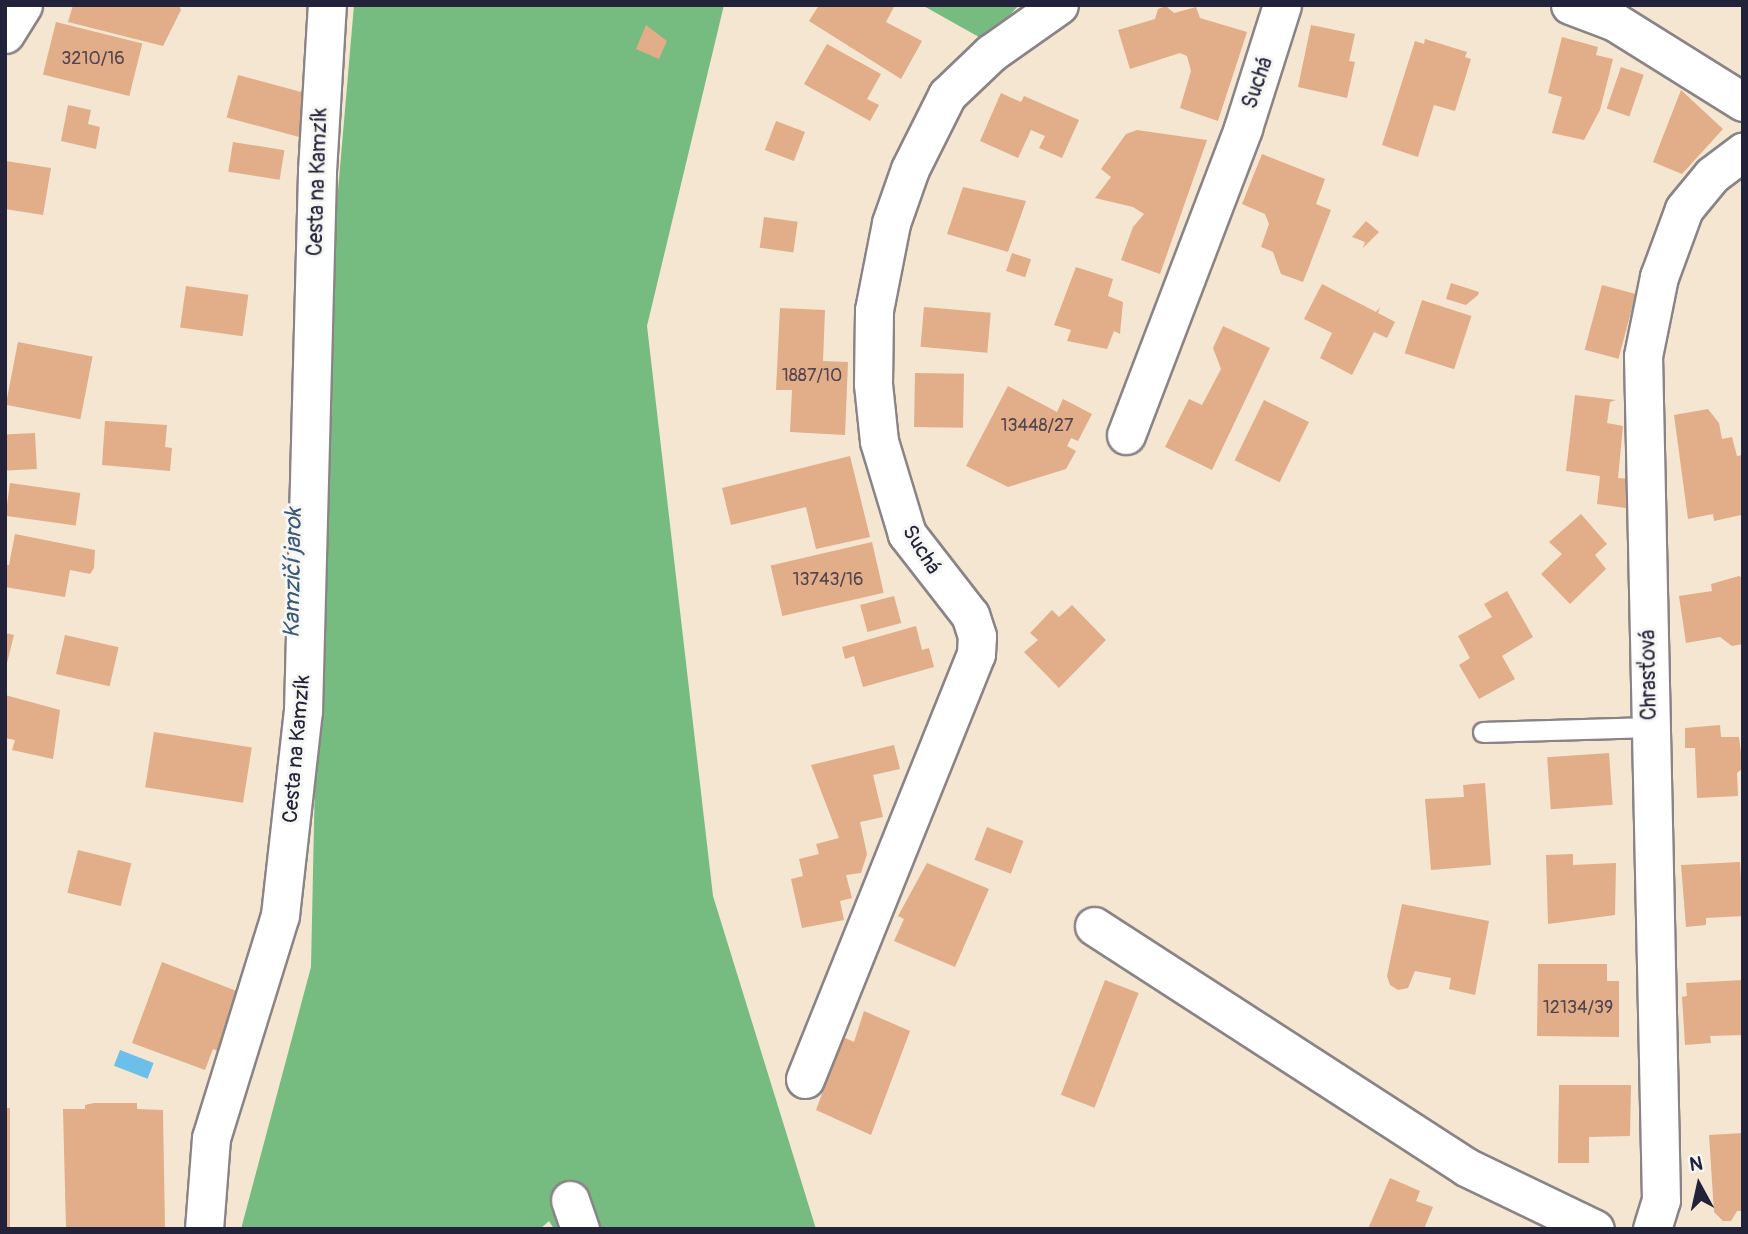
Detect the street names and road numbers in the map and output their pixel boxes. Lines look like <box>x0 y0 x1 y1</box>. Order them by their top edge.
street label: Suchá <box>1237 54 1279 112</box>
street label: Cesta na Kamzík <box>303 107 333 257</box>
street label: Suchá <box>896 521 946 579</box>
street label: Chrasťová <box>1636 630 1662 720</box>
street label: Cesta na Kamzík <box>278 674 316 824</box>

